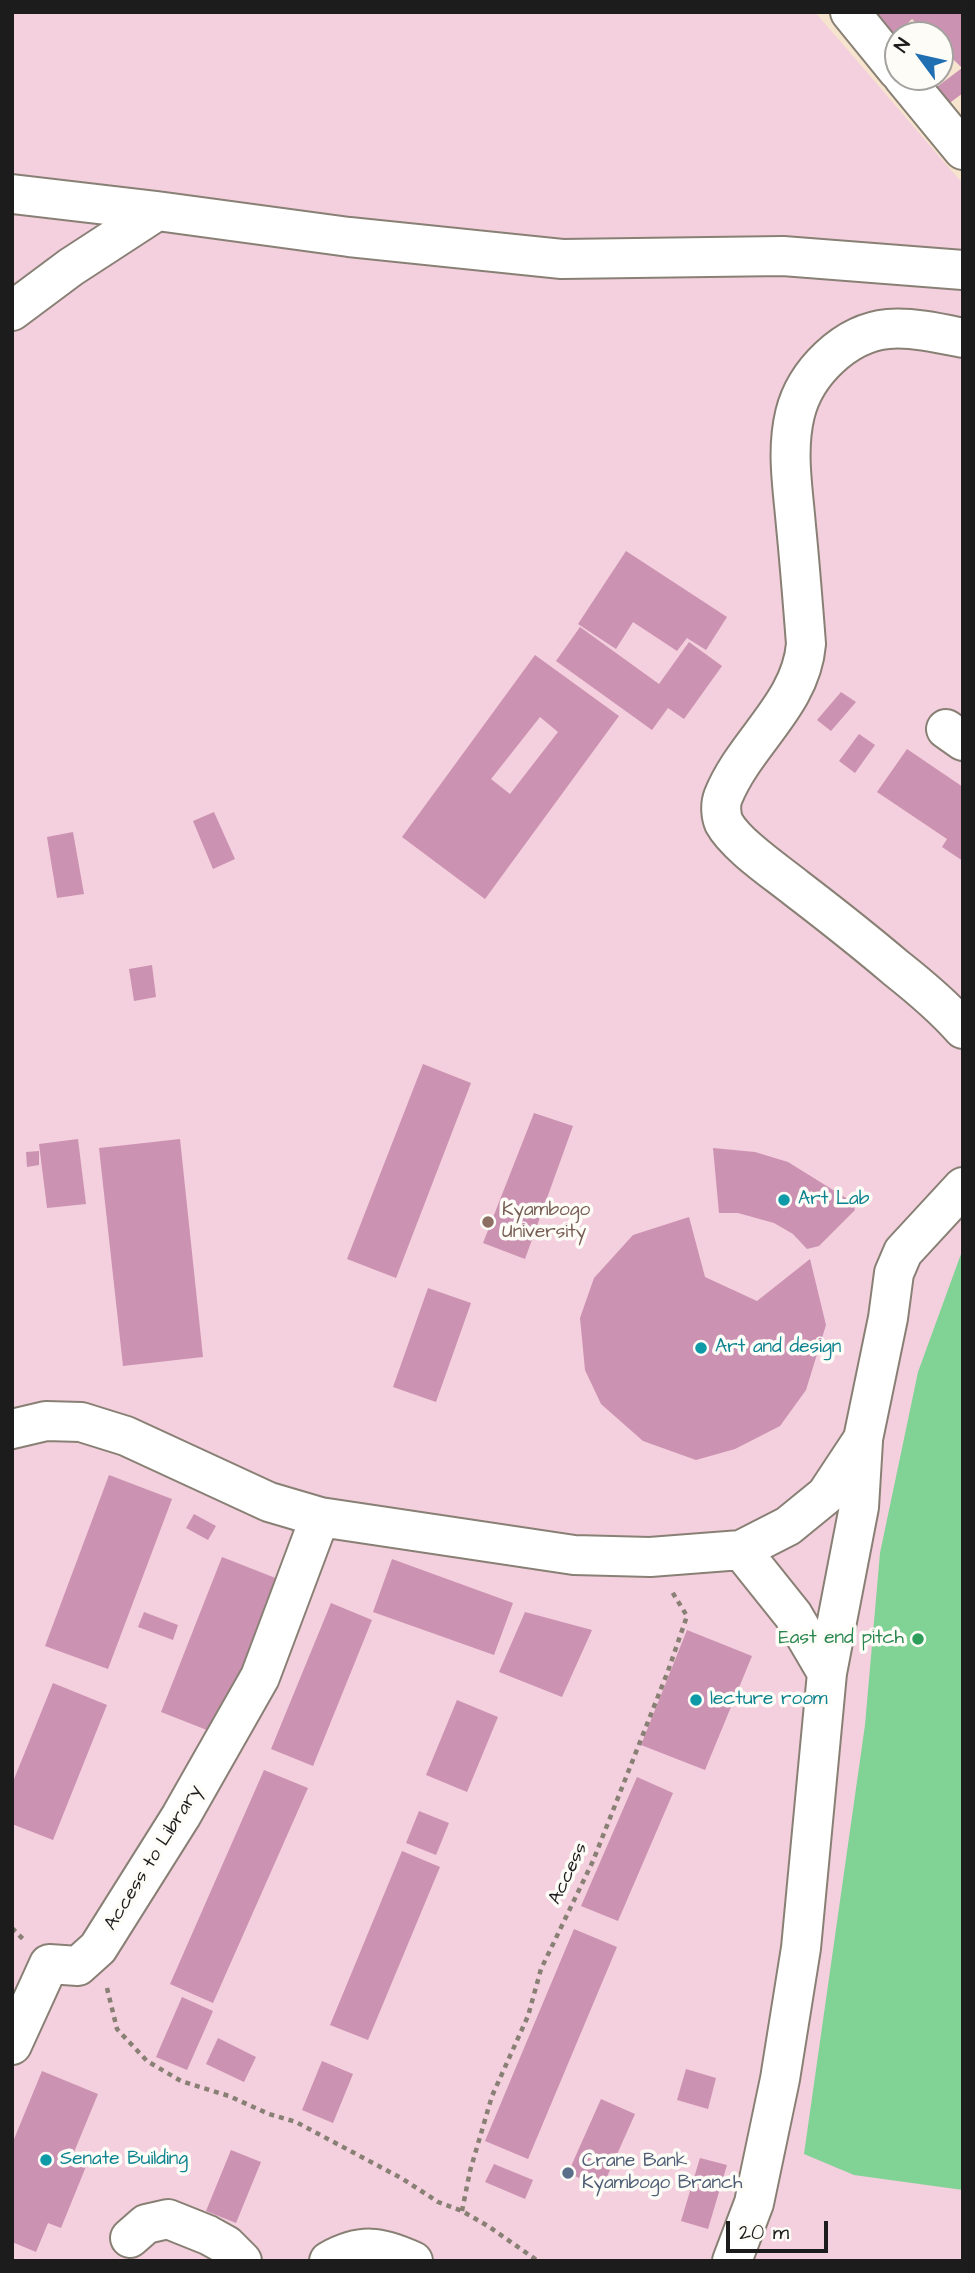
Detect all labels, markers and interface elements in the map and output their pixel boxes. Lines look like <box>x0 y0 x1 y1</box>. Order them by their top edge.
north arrow <box>884 21 954 91</box>
text: N <box>888 33 917 58</box>
place label: Art Lab <box>798 1189 869 1211</box>
marker: Art Lab <box>776 1192 792 1208</box>
place label: Kyambogo University <box>502 1200 590 1244</box>
marker: Kyambogo University <box>480 1214 496 1230</box>
place label: Art and design <box>715 1337 841 1359</box>
marker: Art and design <box>693 1340 709 1356</box>
place label: East end pitch <box>779 1628 904 1650</box>
marker: East end pitch <box>910 1631 926 1647</box>
place label: lecture room <box>710 1689 828 1711</box>
marker: lecture room <box>688 1692 704 1708</box>
street label: Access to Library <box>100 1781 208 1935</box>
street label: Access <box>544 1840 594 1908</box>
place label: Senate Building <box>60 2149 188 2171</box>
place label: Crane Bank Kyambogo Branch <box>582 2151 742 2195</box>
marker: Senate Building <box>38 2152 54 2168</box>
marker: Crane Bank Kyambogo Branch <box>560 2165 576 2181</box>
scale bar <box>730 2206 832 2250</box>
text: 20 m <box>739 2218 789 2247</box>

